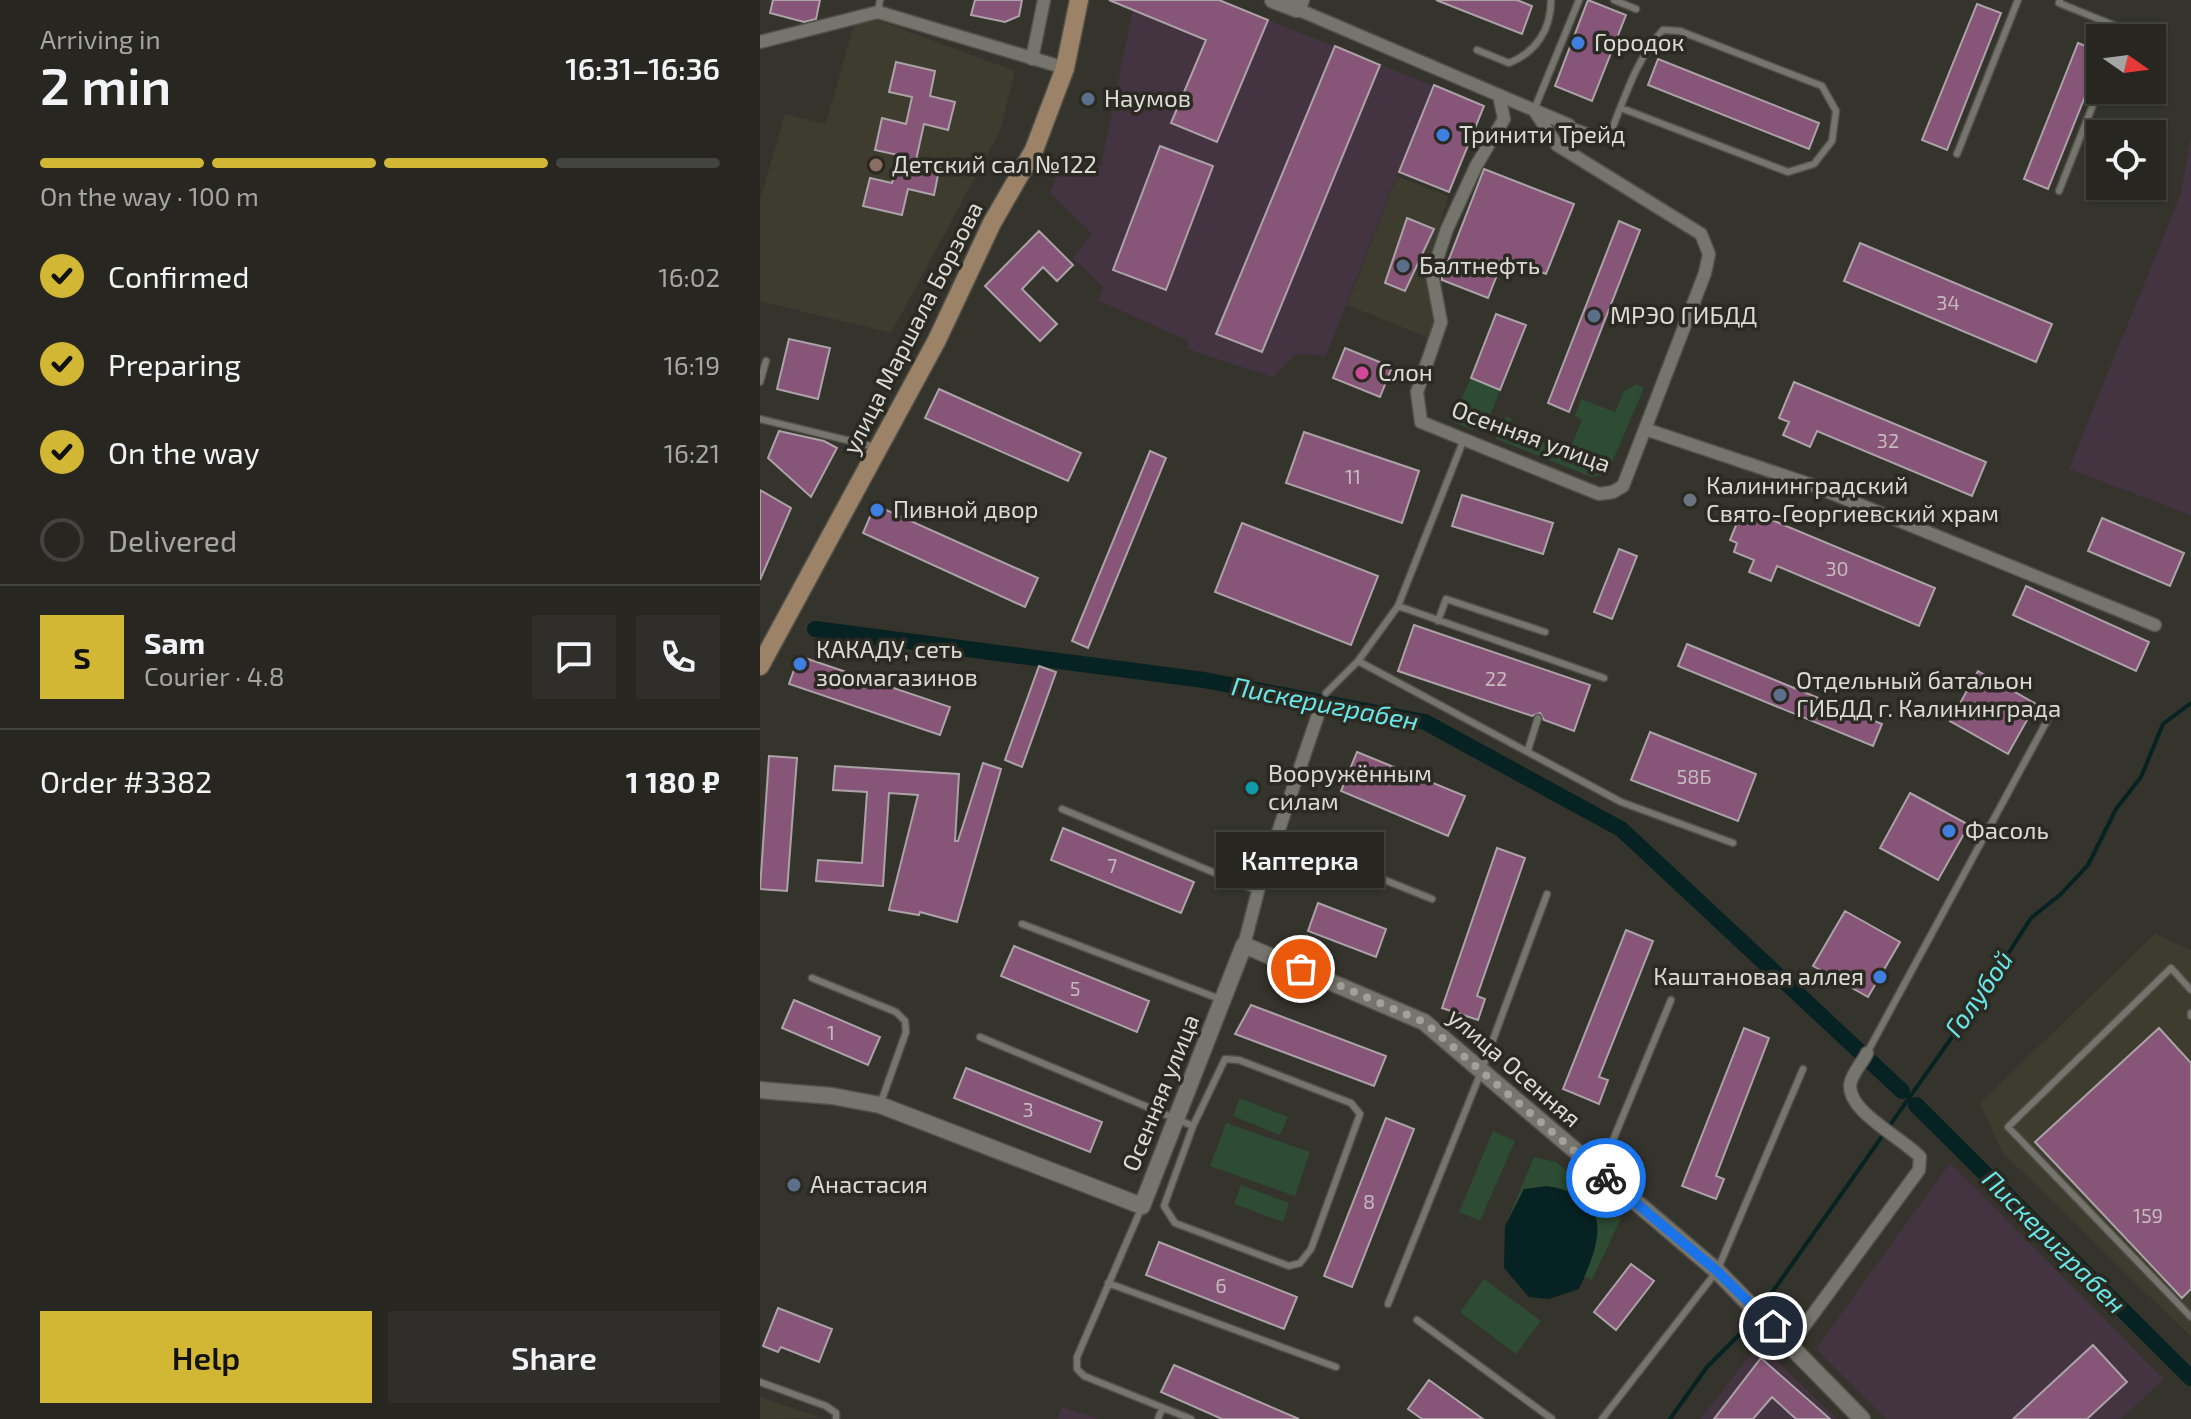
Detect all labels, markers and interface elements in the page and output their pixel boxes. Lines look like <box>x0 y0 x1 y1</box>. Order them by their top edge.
text: Arriving in <box>40 23 161 54</box>
north arrow <box>2086 24 2166 104</box>
map controls <box>2086 24 2166 200</box>
place label: Городок <box>1594 27 1684 56</box>
marker: Городок <box>1569 34 1587 52</box>
text: 16:31–16:36 <box>565 50 720 86</box>
text: 2 min <box>40 53 171 115</box>
place label: Наумов <box>1104 83 1191 113</box>
marker: Наумов <box>1079 90 1097 108</box>
place label: Тринити Трейд <box>1459 119 1625 148</box>
button: locate <box>2086 120 2166 200</box>
marker: Тринити Трейд <box>1434 126 1452 144</box>
place label: Детский сал №122 <box>892 149 1097 178</box>
marker: Детский сал №122 <box>867 156 885 174</box>
text: On the way · 100 m <box>40 180 259 211</box>
street label: улица Маршала Борзова <box>835 196 989 459</box>
place label: Балтнефть <box>1419 250 1540 279</box>
icon: check <box>40 254 84 298</box>
marker: Балтнефть <box>1394 257 1412 275</box>
text: Confirmed <box>108 258 249 294</box>
text: 16:02 <box>658 261 720 292</box>
house number: 34 <box>1936 290 1960 314</box>
place label: МРЭО ГИБДД <box>1610 300 1757 329</box>
marker: МРЭО ГИБДД <box>1585 307 1603 325</box>
icon: check <box>40 342 84 386</box>
text: Preparing <box>108 346 241 382</box>
text: 16:19 <box>663 349 720 380</box>
place label: Слон <box>1378 357 1433 386</box>
marker: Слон <box>1353 364 1371 382</box>
street label: Осенняя улица <box>1448 393 1615 479</box>
house number: 32 <box>1877 428 1899 452</box>
icon: check <box>40 430 84 474</box>
text: On the way <box>108 434 260 470</box>
text: 16:21 <box>664 437 720 468</box>
house number: 11 <box>1345 464 1361 488</box>
place label: Калининградский Свято-Георгиевский храм <box>1706 470 1999 527</box>
marker: Калининградский Свято-Георгиевский храм <box>1681 491 1699 509</box>
place label: Пивной двор <box>893 494 1039 523</box>
marker: Пивной двор <box>868 501 886 519</box>
text: Delivered <box>108 522 237 558</box>
house number: 30 <box>1825 556 1849 580</box>
button: chat <box>532 615 616 699</box>
button: phone <box>636 615 720 699</box>
text: Sam <box>144 624 205 660</box>
place label: КАКАДУ, сеть зоомагазинов <box>816 634 978 691</box>
text: S <box>73 639 91 675</box>
marker: КАКАДУ, сеть зоомагазинов <box>791 655 809 673</box>
text: Courier · 4.8 <box>144 660 285 691</box>
place label: Отдельный батальон ГИБДД г. Калининграда <box>1796 665 2061 722</box>
house number: 22 <box>1485 666 1507 690</box>
water label: Пискериграбен <box>1229 669 1421 736</box>
marker: Отдельный батальон ГИБДД г. Калининграда <box>1771 686 1789 704</box>
place label: Вооружённым силам <box>1268 758 1432 815</box>
text: Order #3382 <box>40 763 212 799</box>
text: 1 180 ₽ <box>626 763 720 799</box>
house number: 58Б <box>1677 764 1711 788</box>
marker: Вооружённым силам <box>1243 779 1261 797</box>
place label: Фасоль <box>1965 815 2049 844</box>
marker: Фасоль <box>1940 822 1958 840</box>
callout: Каптерка <box>1217 833 1385 889</box>
text: Каптерка <box>1241 844 1359 875</box>
house number: 7 <box>1107 853 1117 877</box>
pin <box>1267 935 1335 1003</box>
water label: Голубой <box>1937 944 2018 1042</box>
icon: bag <box>1279 947 1323 991</box>
place label: Каштановая аллея <box>1653 961 1864 990</box>
marker: Каштановая аллея <box>1871 968 1889 986</box>
house number: 5 <box>1070 976 1080 1000</box>
street label: улица Осенняя <box>1442 1001 1587 1133</box>
street label: Осенняя улица <box>1115 1010 1205 1176</box>
house number: 1 <box>827 1020 835 1044</box>
house number: 3 <box>1022 1097 1034 1121</box>
courier <box>1566 1138 1646 1218</box>
icon: bike <box>1584 1156 1628 1200</box>
water label: Пискериграбен <box>1977 1163 2133 1319</box>
place label: Анастасия <box>810 1169 928 1198</box>
marker: Анастасия <box>785 1176 803 1194</box>
house number: 8 <box>1363 1189 1375 1213</box>
house number: 159 <box>2133 1203 2163 1227</box>
house number: 6 <box>1215 1273 1227 1297</box>
pin <box>1739 1292 1807 1360</box>
icon: home <box>1751 1304 1795 1348</box>
button: Help <box>40 1311 372 1403</box>
button: Share <box>388 1311 720 1403</box>

